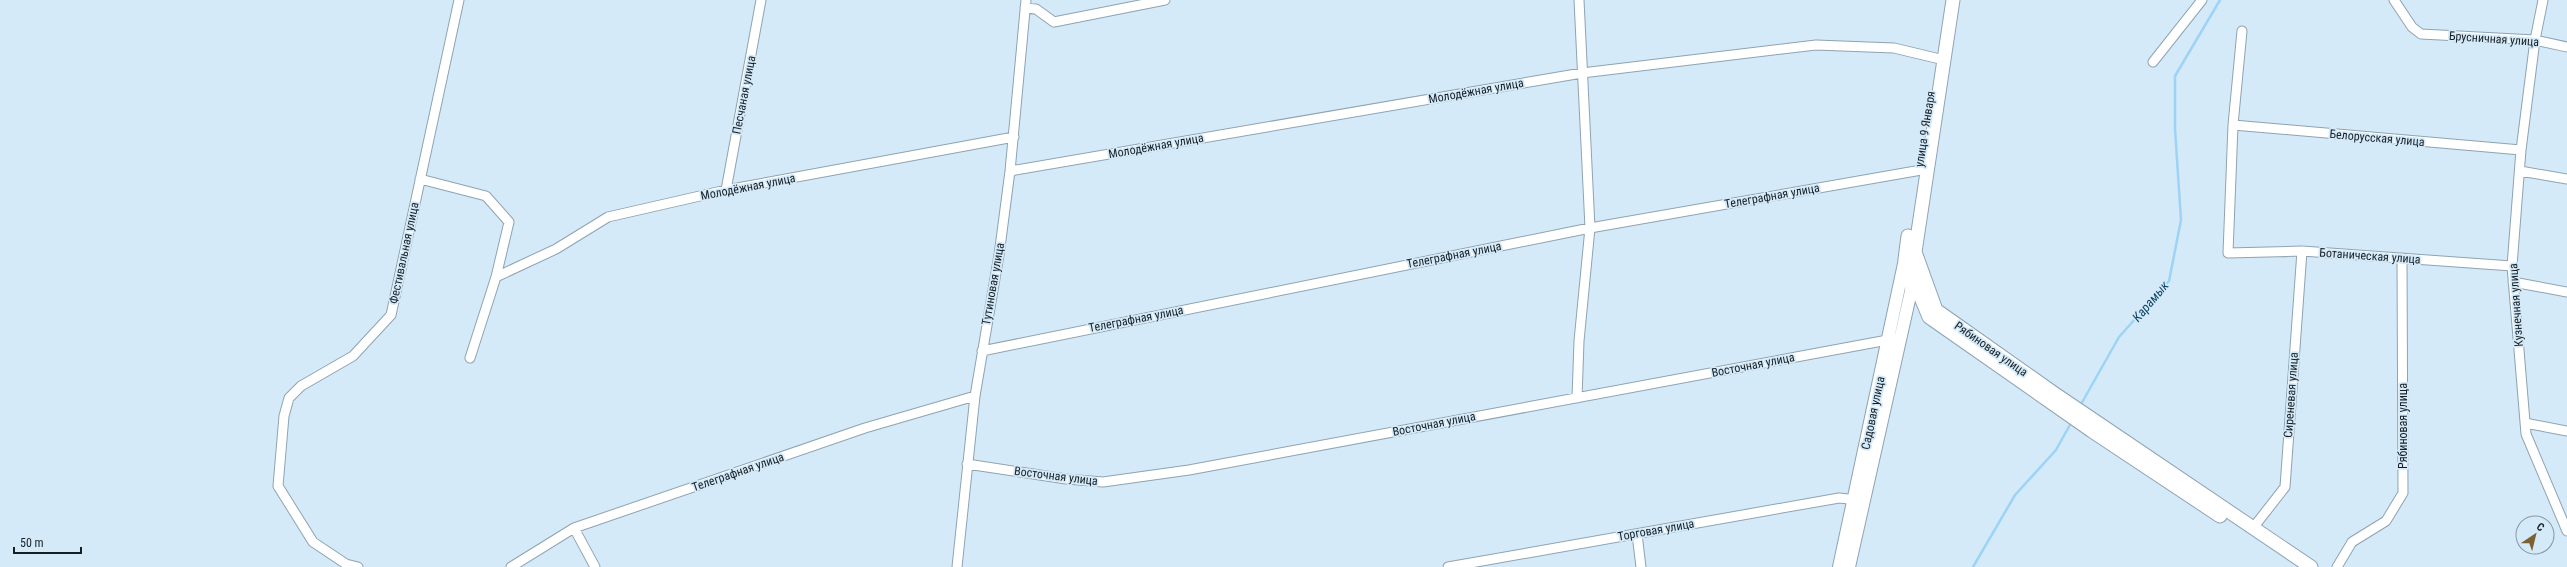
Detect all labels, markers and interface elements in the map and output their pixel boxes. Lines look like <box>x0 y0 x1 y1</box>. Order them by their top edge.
street label: Брусничная улица <box>2448 29 2540 49</box>
street label: Песчаная улица <box>730 54 759 135</box>
street label: Молодёжная улица <box>1427 76 1525 106</box>
street label: улица 9 Января <box>1912 90 1938 168</box>
street label: Белорусская улица <box>2329 127 2425 149</box>
street label: Молодёжная улица <box>1107 131 1205 161</box>
street label: Молодёжная улица <box>699 171 797 203</box>
street label: Телеграфная улица <box>1723 181 1821 211</box>
street label: Фестивальная улица <box>386 201 422 305</box>
street label: Телеграфная улица <box>1405 239 1503 271</box>
street label: Тутиновая улица <box>979 241 1007 326</box>
street label: Ботаническая улица <box>2319 245 2421 267</box>
street label: Кузнечная улица <box>2506 262 2526 347</box>
water label: Карамык <box>2129 277 2172 325</box>
street label: Телеграфная улица <box>1087 303 1185 335</box>
street label: Рябиновая улица <box>1952 319 2030 379</box>
street label: Восточная улица <box>1710 350 1796 380</box>
street label: Сиреневая улица <box>2281 352 2301 438</box>
street label: Садовая улица <box>1858 375 1888 451</box>
street label: Рябиновая улица <box>2396 383 2410 469</box>
street label: Восточная улица <box>1391 409 1477 439</box>
street label: Телеграфная улица <box>690 450 786 494</box>
street label: Восточная улица <box>1013 464 1099 488</box>
north arrow <box>2515 515 2555 555</box>
street label: Торговая улица <box>1617 516 1696 544</box>
text: С <box>2534 520 2547 534</box>
scale bar <box>14 529 81 555</box>
text: 50 m <box>20 536 44 550</box>

